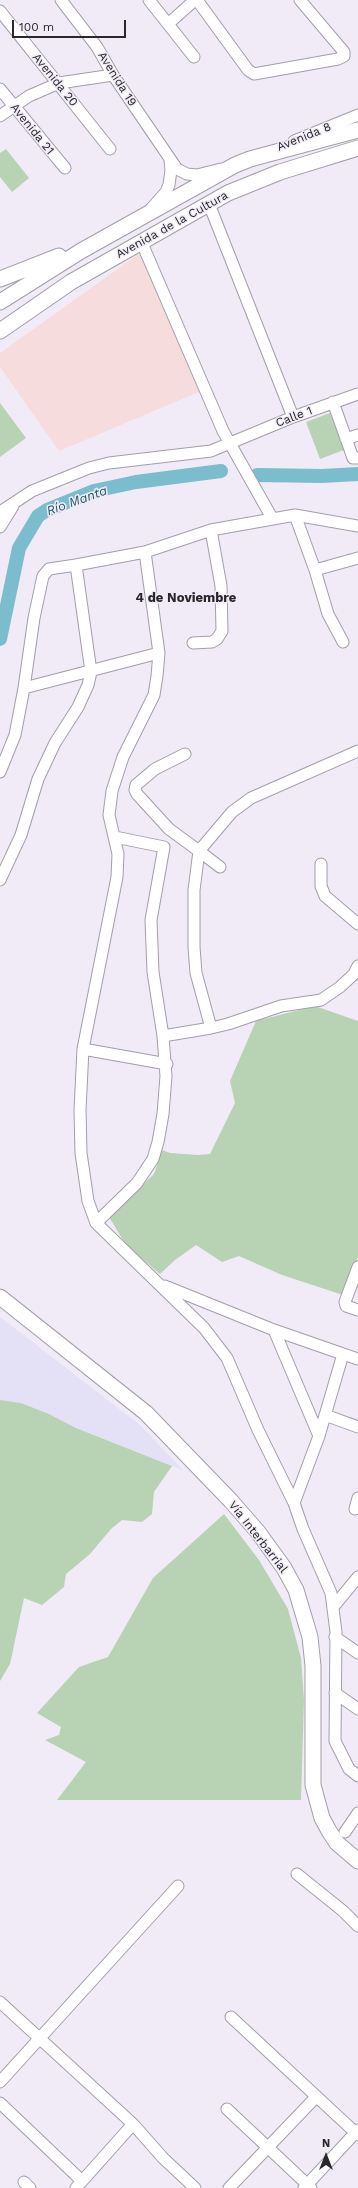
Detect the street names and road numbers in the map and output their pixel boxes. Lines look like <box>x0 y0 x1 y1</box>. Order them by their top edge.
street label: Avenida 19 <box>95 49 139 109</box>
street label: Avenida 20 <box>29 51 81 109</box>
street label: Avenida 21 <box>7 101 57 157</box>
street label: Avenida 8 <box>275 120 333 154</box>
street label: Avenida de la Cultura <box>113 188 231 262</box>
street label: Calle 1 <box>274 403 314 431</box>
street label: Vía Interbarrial <box>225 1498 291 1576</box>

